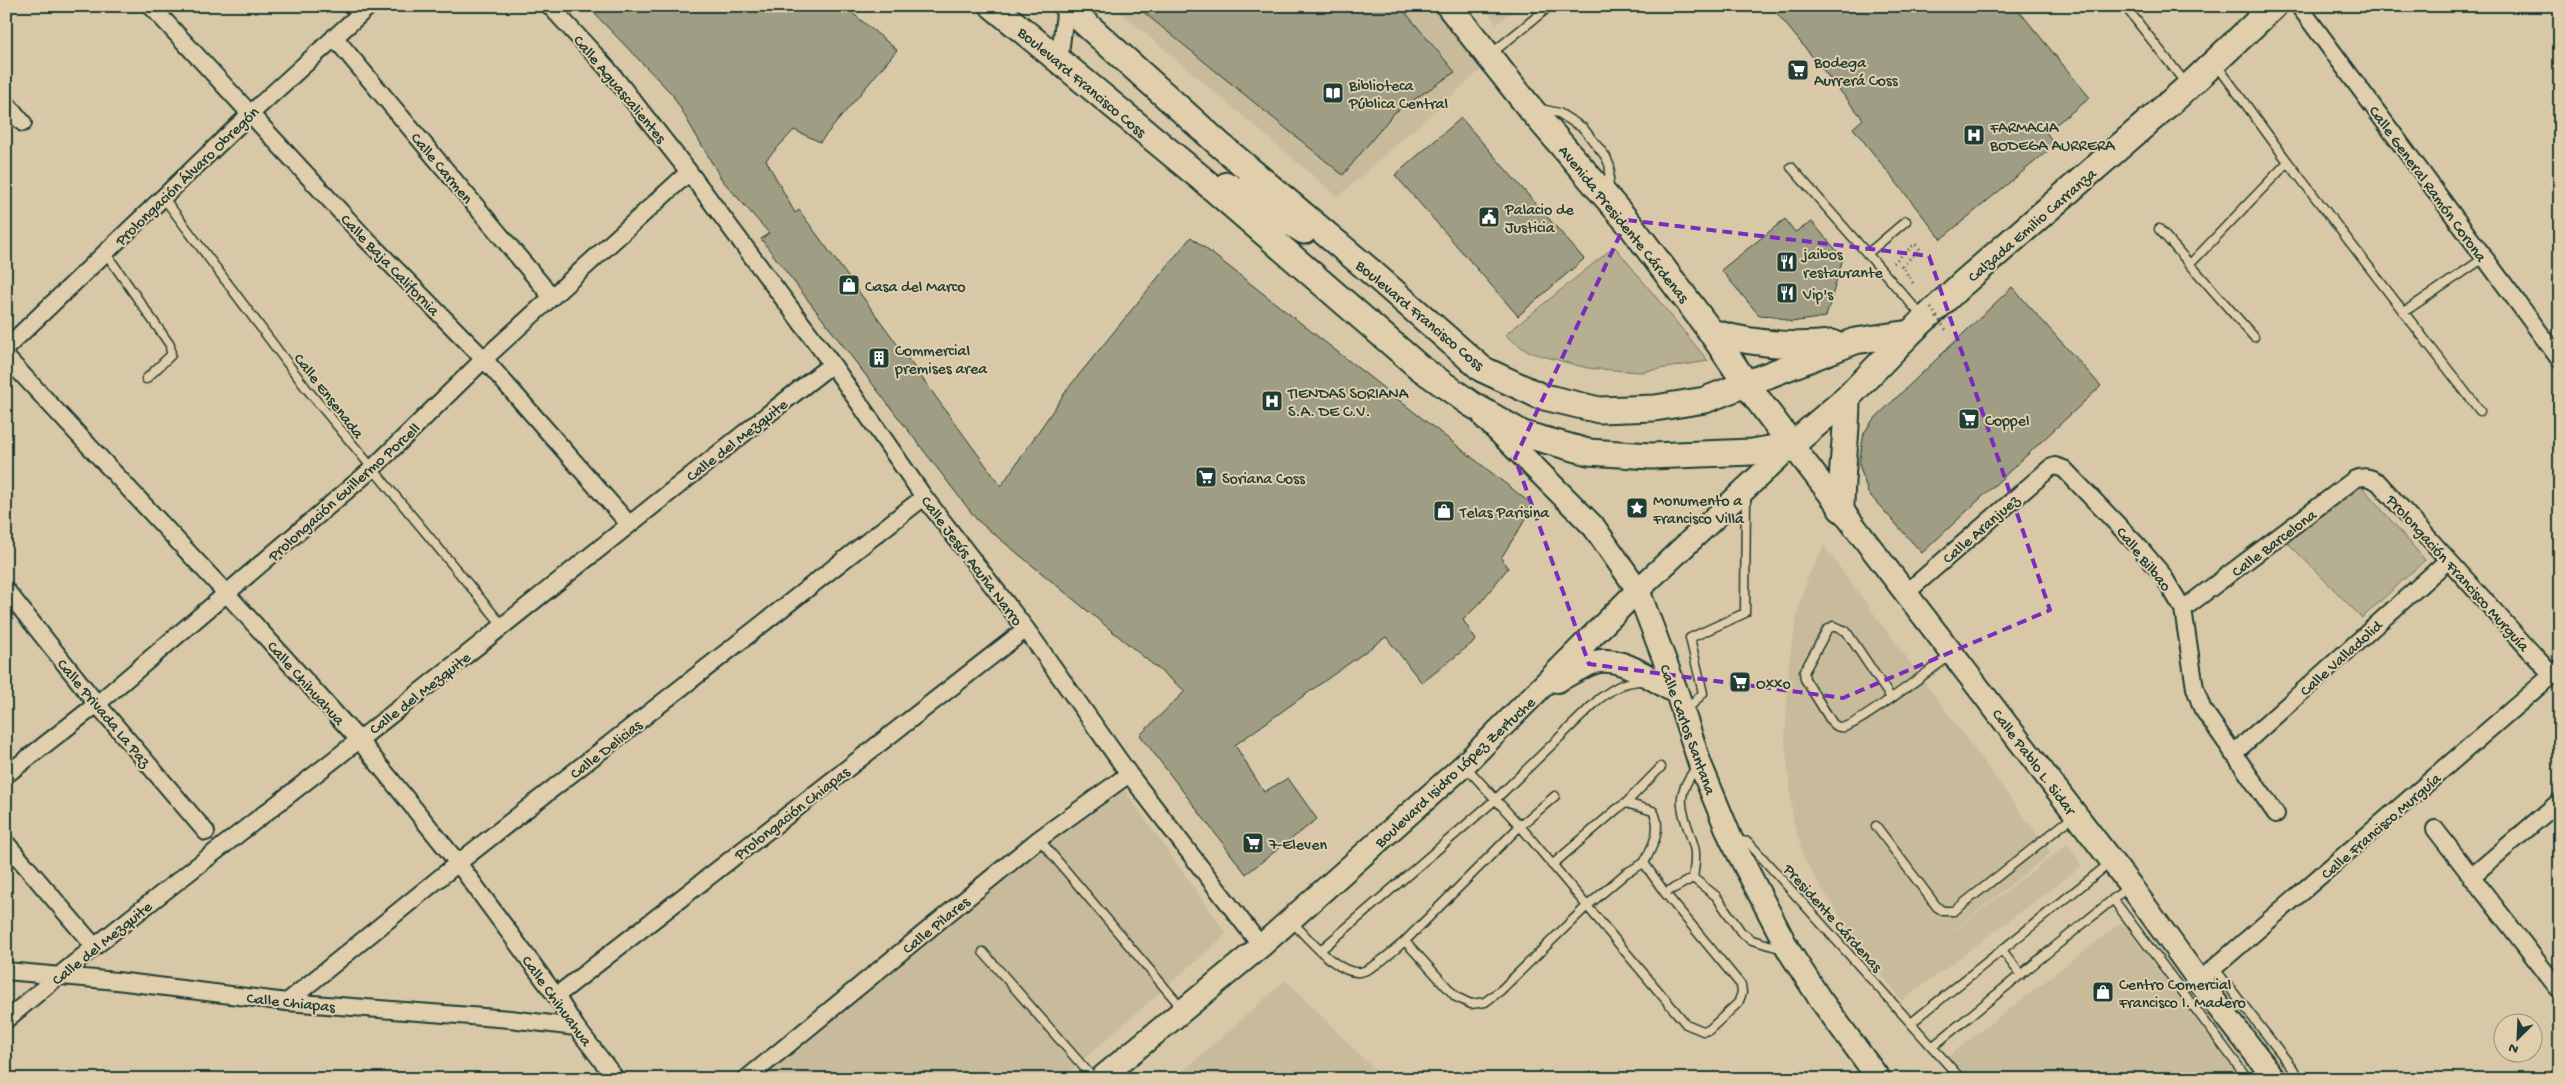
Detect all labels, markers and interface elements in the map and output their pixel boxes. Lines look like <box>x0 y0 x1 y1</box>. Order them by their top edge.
street label: Boulevard Francisco Coss <box>1012 24 1150 144</box>
street label: Calle Aguascalientes <box>568 32 670 149</box>
place label: Bodega Aurrerá Coss <box>1813 55 1899 92</box>
supermarket icon: Bodega Aurrerá Coss <box>1786 58 1810 82</box>
place label: Biblioteca Pública Central <box>1348 78 1448 115</box>
library icon: Biblioteca Pública Central <box>1321 81 1345 105</box>
street label: Prolongación Álvaro Obregón <box>111 103 265 252</box>
street label: Calle General Ramón Corona <box>2363 103 2490 268</box>
place label: FARMACIA BODEGA AURRERA <box>1989 120 2116 157</box>
hospital icon: FARMACIA BODEGA AURRERA <box>1962 123 1986 147</box>
street label: Calle Carmen <box>405 130 476 209</box>
street label: Avenida Presidente Cárdenas <box>1553 143 1692 309</box>
street label: Calzada Emilio Carranza <box>1965 165 2102 288</box>
place label: Palacio de Justicia <box>1504 202 1574 239</box>
public building icon: Palacio de Justicia <box>1477 205 1501 229</box>
street label: Calle Baja California <box>335 211 443 322</box>
place label: jaibos restaurante <box>1800 247 1883 284</box>
restaurant icon: jaibos restaurante <box>1775 250 1799 274</box>
street label: Boulevard Francisco Coss <box>1350 257 1488 377</box>
shop icon: Casa del Marco <box>837 273 861 297</box>
place label: Casa del Marco <box>865 279 965 298</box>
restaurant icon: Vip's <box>1775 281 1799 305</box>
place label: Vip's <box>1802 287 1834 306</box>
place label: Commercial premises area <box>894 343 988 380</box>
building icon: Commercial premises area <box>867 346 891 370</box>
street label: Calle Ensenada <box>288 351 367 445</box>
place label: TIENDAS SORIANA S.A. DE C.V. <box>1287 386 1410 423</box>
hospital icon: TIENDAS SORIANA S.A. DE C.V. <box>1260 389 1284 413</box>
street label: Calle del Mezquite <box>684 396 793 487</box>
supermarket icon: Coppel <box>1957 407 1981 431</box>
place label: Coppel <box>1985 413 2030 432</box>
street label: Prolongación Guillermo Porcell <box>265 420 425 568</box>
supermarket icon: Soriana Coss <box>1194 465 1218 489</box>
place label: Soriana Coss <box>1222 471 1306 490</box>
street label: Calle Aranjuez <box>1940 491 2025 569</box>
street label: Prolongación Francisco Murguía <box>2380 491 2533 658</box>
street label: Calle Jesús Acuña Narro <box>915 493 1025 631</box>
place label: Monumento a Francisco Villa <box>1652 493 1745 530</box>
place icon: Monumento a Francisco Villa <box>1625 496 1649 520</box>
shop icon: Telas Parisina <box>1432 499 1456 523</box>
place label: Telas Parisina <box>1459 505 1550 524</box>
street label: Calle Barcelona <box>2229 506 2322 583</box>
street label: Calle Bilbao <box>2111 524 2174 596</box>
street label: Calle Valladolid <box>2297 617 2389 702</box>
street label: Calle Chihuahua <box>261 638 348 731</box>
street label: Calle del Mezquite <box>367 649 476 740</box>
street label: Calle Privada La Paz <box>51 656 154 773</box>
street label: Calle Carlos Santana <box>1653 662 1718 799</box>
supermarket icon: Oxxo <box>1728 670 1752 694</box>
place label: Oxxo <box>1756 676 1791 695</box>
street label: Boulevard Isidro López Zertuche <box>1371 694 1541 854</box>
street label: Calle Pablo L. Sidar <box>1986 706 2079 821</box>
street label: Calle Delicias <box>567 716 648 785</box>
street label: Prolongación Chiapas <box>731 763 855 866</box>
street label: Calle Francisco Murguía <box>2318 770 2447 885</box>
supermarket icon: 7-Eleven <box>1241 831 1265 855</box>
place label: 7-Eleven <box>1268 837 1327 856</box>
street label: Presidente Cárdenas <box>1777 861 1886 978</box>
street label: Calle Pilares <box>900 893 976 960</box>
street label: Calle del Mezquite <box>49 898 158 991</box>
street label: Calle Chihuahua <box>516 953 595 1052</box>
place label: Centro Comercial Francisco I. Madero <box>2118 977 2246 1014</box>
shop icon: Centro Comercial Francisco I. Madero <box>2091 980 2115 1004</box>
street label: Calle Chiapas <box>245 990 337 1019</box>
north arrow <box>2494 1012 2544 1062</box>
text: N <box>2506 1038 2521 1057</box>

